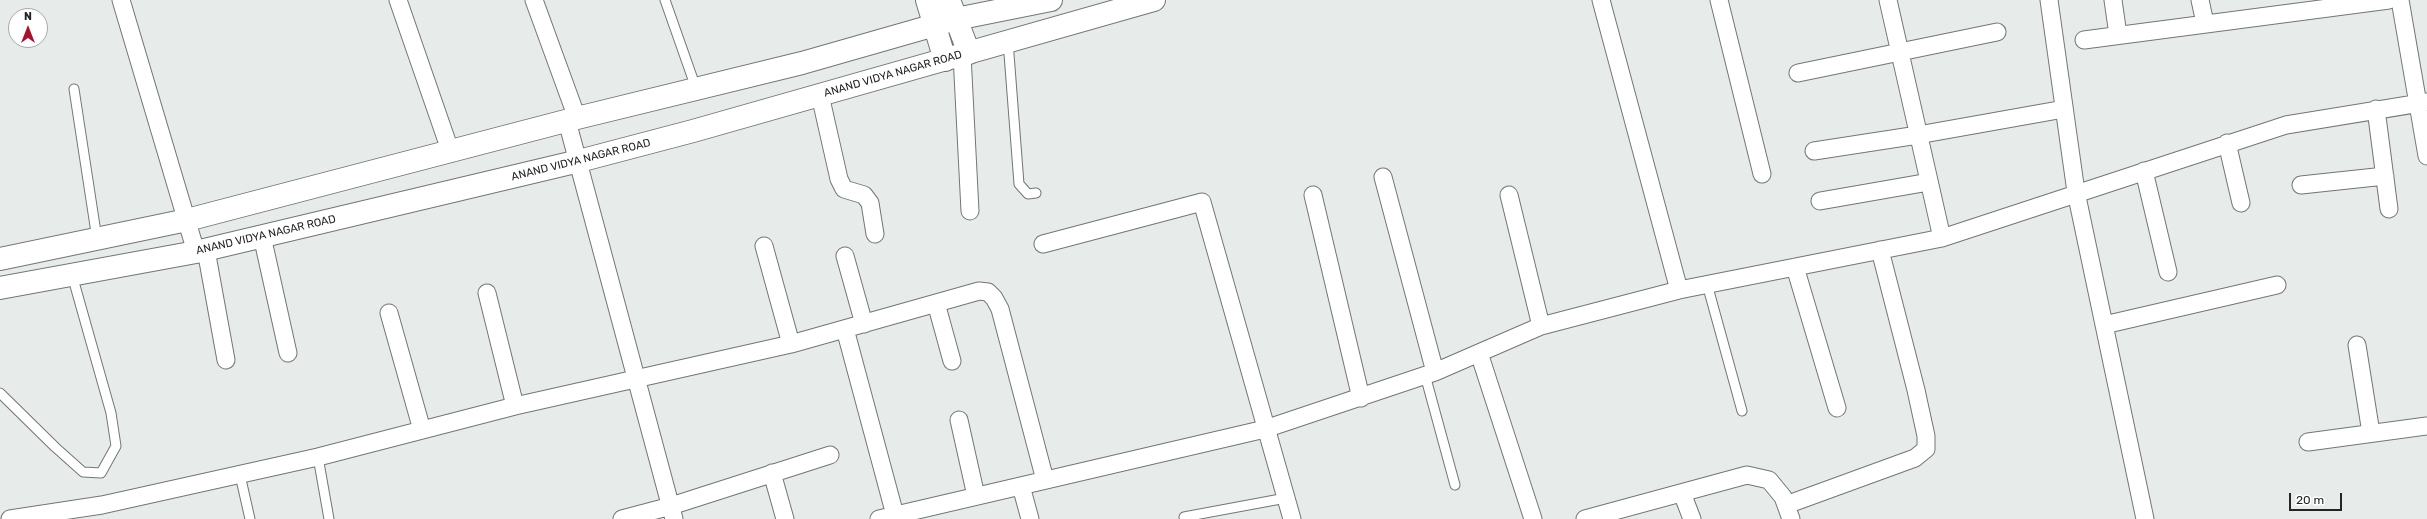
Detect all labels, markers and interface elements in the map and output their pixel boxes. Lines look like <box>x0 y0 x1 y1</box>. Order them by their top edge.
north arrow <box>8 8 48 48</box>
text: N <box>24 10 32 23</box>
street label: ANAND VIDYA NAGAR ROAD <box>822 48 964 100</box>
street label: ANAND VIDYA NAGAR ROAD <box>510 136 652 184</box>
street label: ANAND VIDYA NAGAR ROAD <box>195 212 337 258</box>
scale bar <box>2291 485 2344 511</box>
text: 20 m <box>2296 493 2324 507</box>

